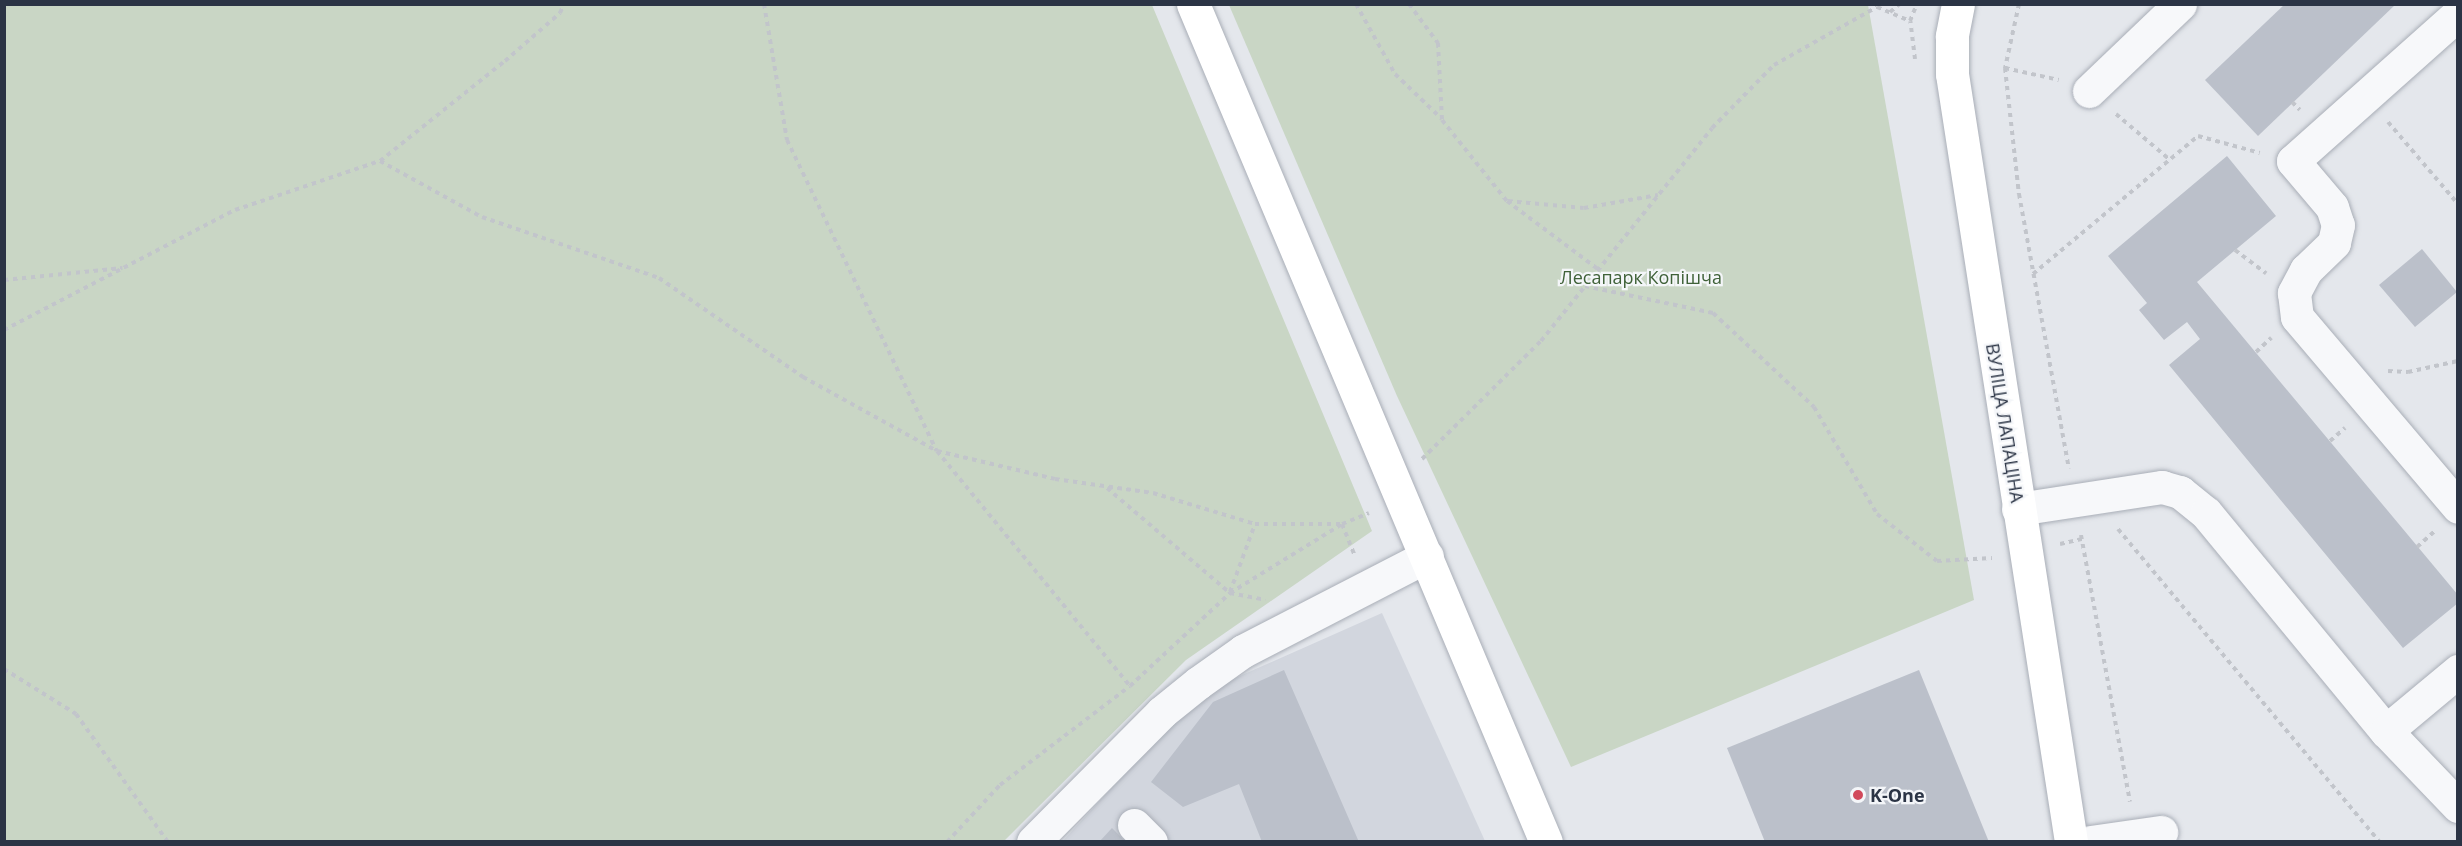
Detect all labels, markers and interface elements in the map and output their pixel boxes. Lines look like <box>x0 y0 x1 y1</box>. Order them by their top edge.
park label: Лесапарк Копішча <box>1560 266 1722 288</box>
street label: ВУЛІЦА ЛАПАЦІНА <box>1982 342 2028 504</box>
place label: K-One <box>1870 784 1925 806</box>
marker: K-One <box>1851 788 1865 802</box>

